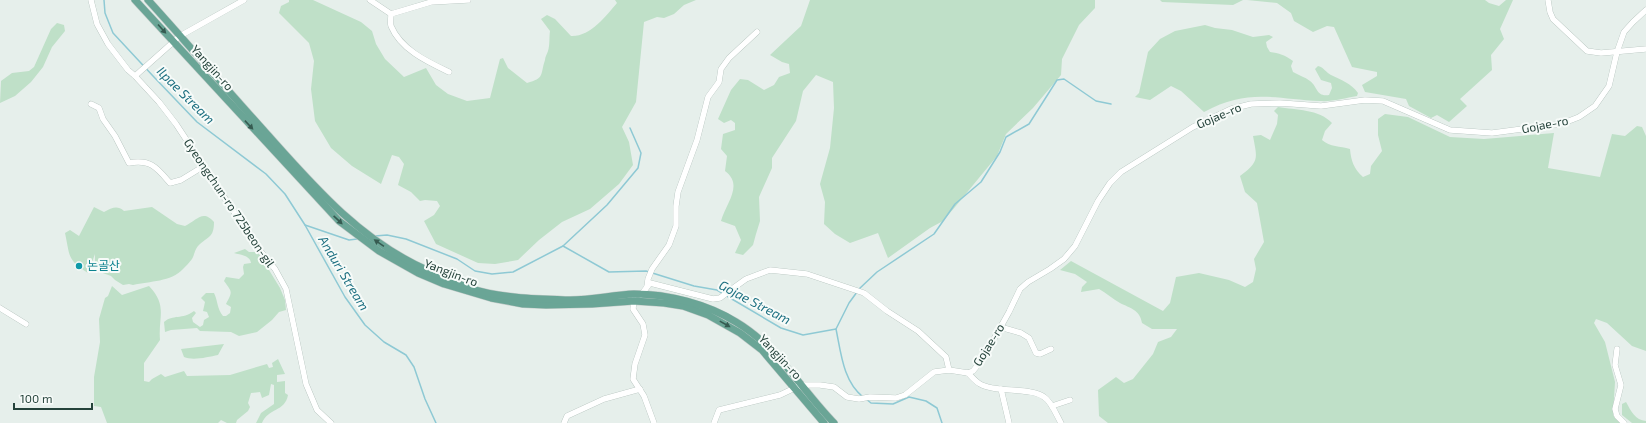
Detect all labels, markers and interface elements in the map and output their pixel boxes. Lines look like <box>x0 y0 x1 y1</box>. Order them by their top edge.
one-way arrow <box>157 24 166 34</box>
street label: Yangjin-ro <box>188 42 237 94</box>
water label: Ilpae Stream <box>154 63 218 127</box>
street label: Gojae-ro <box>1194 99 1244 132</box>
street label: Gojae-ro <box>1520 113 1570 136</box>
one-way arrow <box>244 120 254 130</box>
street label: Gyeongchun-ro 725beon-gil <box>182 136 278 270</box>
one-way arrow <box>333 215 343 224</box>
water label: Anduri Stream <box>315 232 373 313</box>
one-way arrow <box>374 239 384 247</box>
street label: Yangjin-ro <box>422 255 480 290</box>
place label: 논골산 <box>87 258 120 272</box>
marker: 논골산 <box>74 261 84 271</box>
water label: Gojae Stream <box>716 276 794 328</box>
one-way arrow <box>719 321 731 327</box>
street label: Gojae-ro <box>970 321 1008 369</box>
street label: Yangjin-ro <box>756 331 805 382</box>
scale bar <box>14 385 92 411</box>
text: 100 m <box>20 391 52 405</box>

